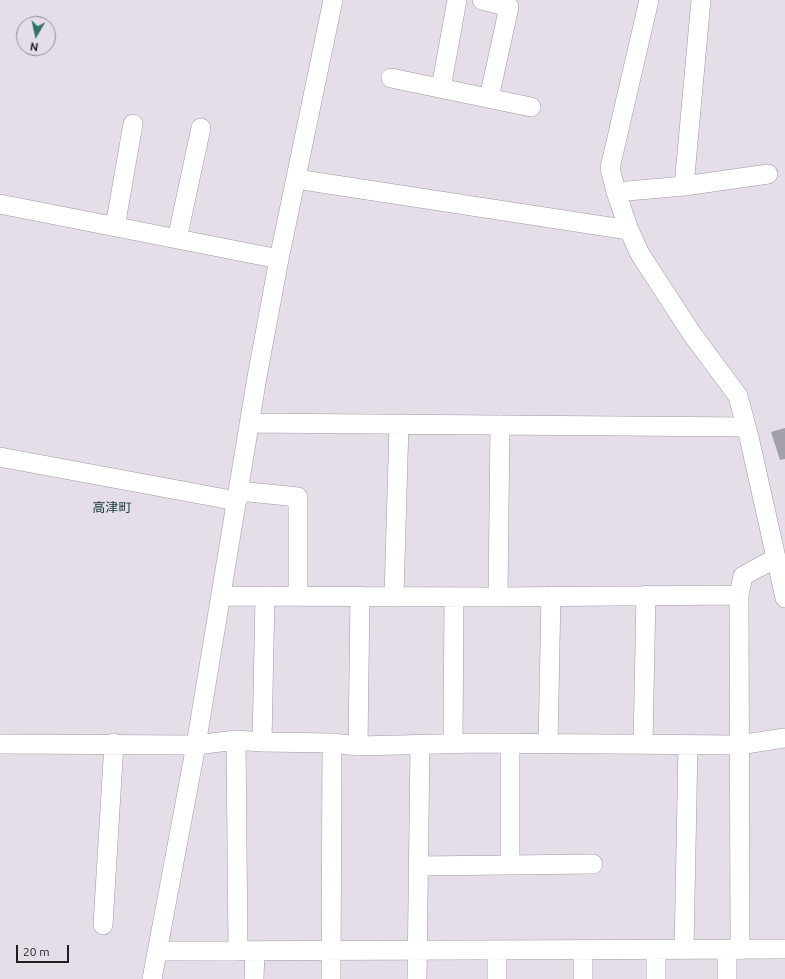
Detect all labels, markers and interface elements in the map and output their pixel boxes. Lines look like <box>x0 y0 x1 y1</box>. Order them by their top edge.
north arrow <box>16 16 56 56</box>
text: N <box>29 40 39 53</box>
district label: 高津町 <box>93 500 131 516</box>
scale bar <box>18 937 71 963</box>
text: 20 m <box>23 945 50 958</box>

